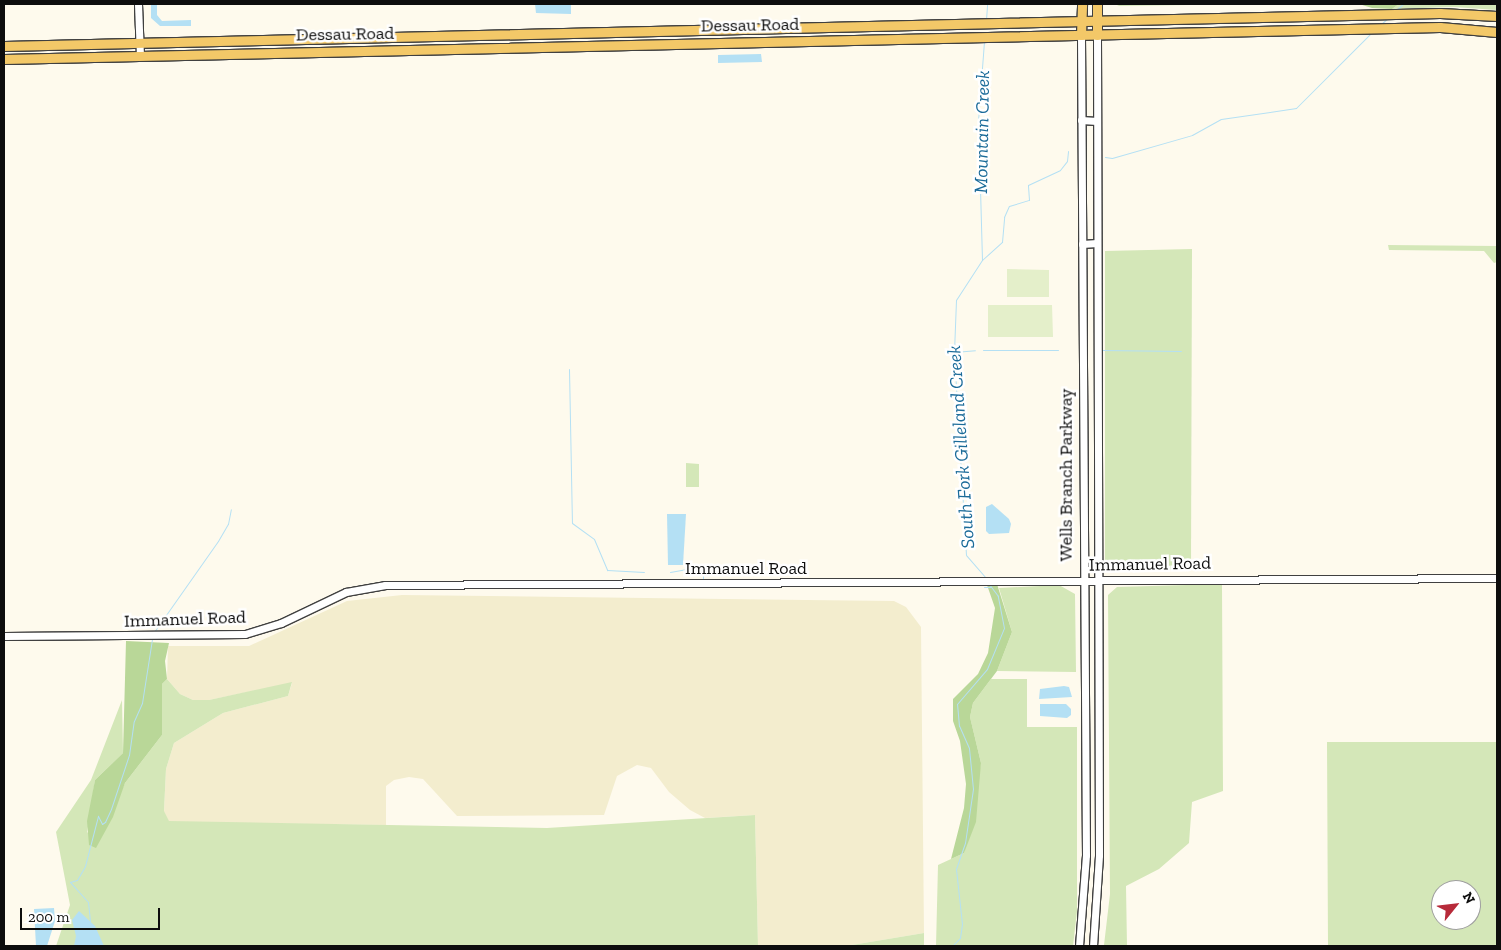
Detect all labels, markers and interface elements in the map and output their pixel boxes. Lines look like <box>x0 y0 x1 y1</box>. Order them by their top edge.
street label: Dessau Road <box>701 13 799 37</box>
street label: Dessau Road <box>296 22 394 46</box>
water label: Mountain Creek <box>970 70 994 194</box>
water label: South Fork Gilleland Creek <box>943 344 979 550</box>
street label: Wells Branch Parkway <box>1055 389 1077 561</box>
street label: Immanuel Road <box>1089 552 1211 576</box>
street label: Immanuel Road <box>685 557 807 579</box>
street label: Immanuel Road <box>124 606 246 632</box>
north arrow <box>1431 880 1481 930</box>
text: N <box>1459 889 1479 907</box>
scale bar <box>22 898 162 930</box>
text: 200 m <box>28 908 69 926</box>

